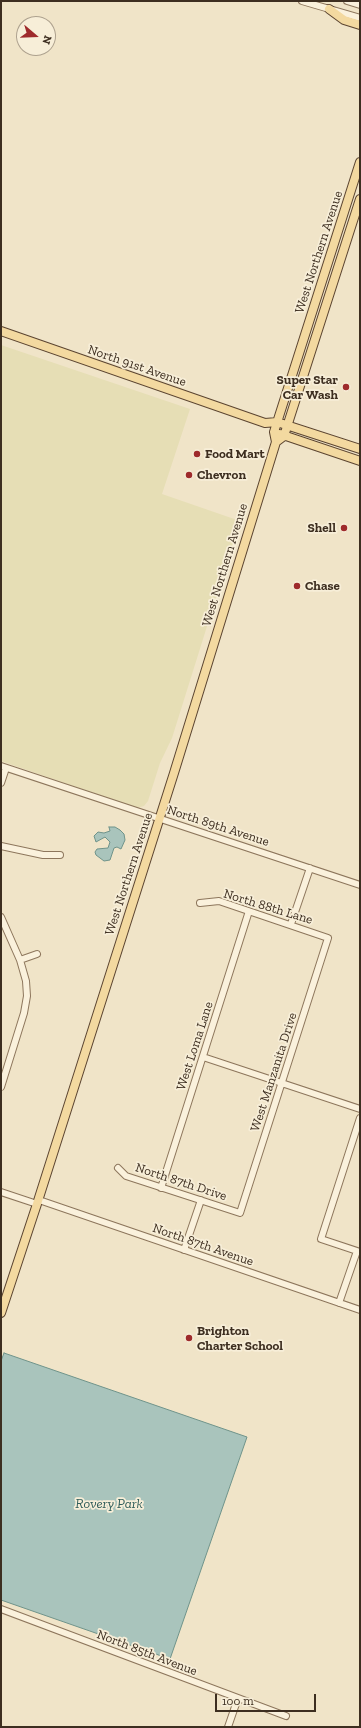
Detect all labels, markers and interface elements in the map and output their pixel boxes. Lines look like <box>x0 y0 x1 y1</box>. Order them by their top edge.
north arrow <box>16 16 56 56</box>
text: N <box>39 34 54 46</box>
street label: West Northern Avenue <box>292 189 346 315</box>
street label: North 91st Avenue <box>86 342 188 390</box>
place label: Super Star Car Wash <box>277 372 338 403</box>
marker: Super Star Car Wash <box>341 382 351 392</box>
place label: Food Mart <box>205 446 265 462</box>
marker: Food Mart <box>192 449 202 459</box>
place label: Chevron <box>197 467 246 483</box>
marker: Chevron <box>184 470 194 480</box>
street label: West Northern Avenue <box>199 502 251 628</box>
place label: Shell <box>308 520 336 536</box>
marker: Shell <box>339 523 349 533</box>
place label: Chase <box>305 578 340 594</box>
marker: Chase <box>292 581 302 591</box>
street label: North 89th Avenue <box>165 802 271 850</box>
street label: West Northern Avenue <box>102 811 156 937</box>
street label: North 88th Lane <box>222 886 314 928</box>
street label: West Loma Lane <box>173 1000 217 1092</box>
street label: West Manzanita Drive <box>247 1011 301 1133</box>
street label: North 87th Drive <box>133 1160 229 1204</box>
street label: North 87th Avenue <box>150 1220 256 1270</box>
place label: Brighton Charter School <box>197 1323 283 1354</box>
marker: Brighton Charter School <box>184 1333 194 1343</box>
water label: Rovery Park <box>75 1496 143 1512</box>
street label: North 85th Avenue <box>95 1627 199 1679</box>
scale bar <box>217 1686 318 1712</box>
text: 100 m <box>222 1694 254 1708</box>

